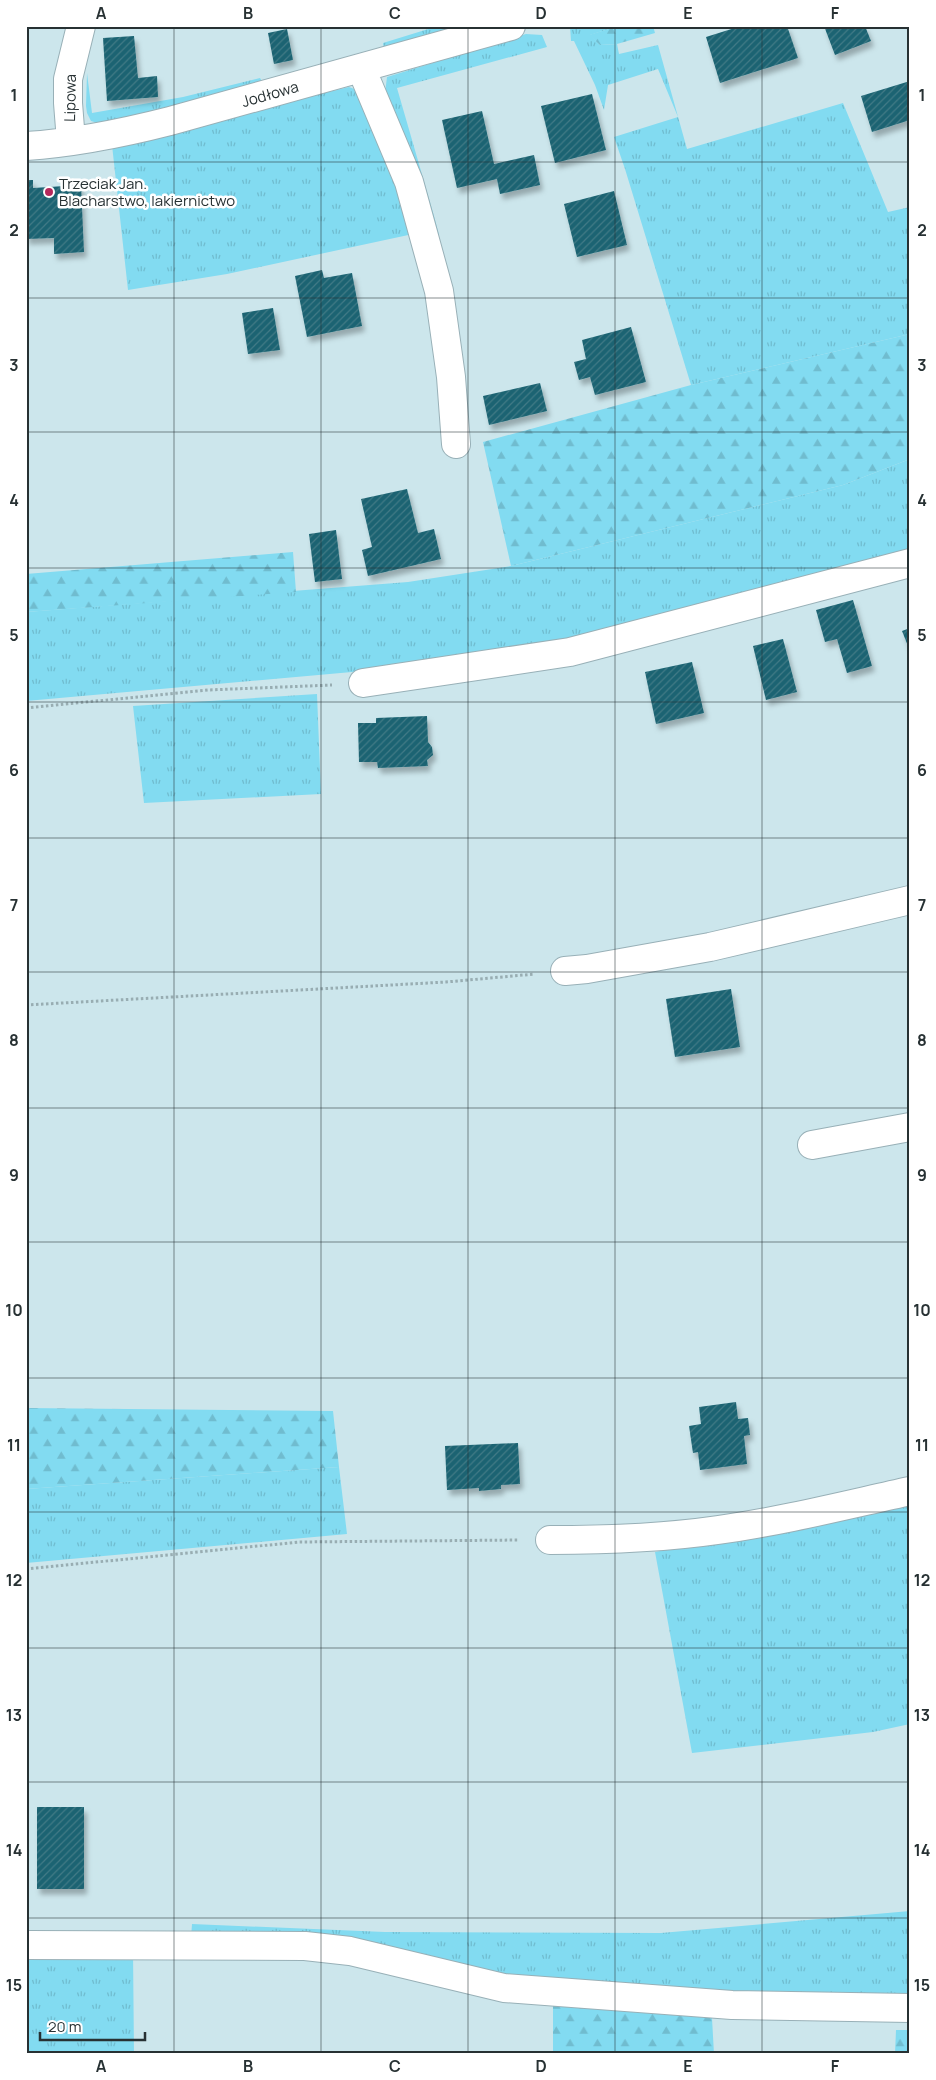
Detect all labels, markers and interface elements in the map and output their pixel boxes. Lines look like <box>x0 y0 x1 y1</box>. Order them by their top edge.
text: A <box>96 2 107 24</box>
text: B <box>243 2 253 24</box>
text: C <box>389 2 401 24</box>
text: D <box>535 2 547 24</box>
text: E <box>683 2 693 24</box>
text: F <box>831 2 840 24</box>
street label: Lipowa <box>59 74 81 122</box>
street label: Jodłowa <box>239 76 301 112</box>
text: 1 <box>10 84 18 106</box>
text: 1 <box>918 84 926 106</box>
place label: Trzeciak Jan. Blacharstwo, lakiernictwo <box>59 173 235 211</box>
marker: Trzeciak Jan. Blacharstwo, lakiernictwo <box>43 186 55 198</box>
text: 2 <box>9 219 19 241</box>
text: 2 <box>917 219 927 241</box>
text: 3 <box>9 354 19 376</box>
text: 3 <box>917 354 927 376</box>
text: 4 <box>9 489 19 511</box>
text: 4 <box>917 489 927 511</box>
text: 5 <box>9 624 19 646</box>
text: 5 <box>917 624 927 646</box>
text: 6 <box>9 759 19 781</box>
text: 6 <box>917 759 927 781</box>
text: 7 <box>10 894 18 916</box>
text: 7 <box>918 894 926 916</box>
text: 8 <box>9 1029 19 1051</box>
text: 8 <box>917 1029 927 1051</box>
text: 9 <box>9 1164 19 1186</box>
text: 9 <box>917 1164 927 1186</box>
text: 10 <box>5 1299 23 1321</box>
text: 10 <box>913 1299 931 1321</box>
text: 11 <box>7 1434 21 1456</box>
text: 11 <box>915 1434 929 1456</box>
text: 12 <box>6 1569 22 1591</box>
text: 12 <box>914 1569 930 1591</box>
text: 13 <box>6 1704 22 1726</box>
text: 13 <box>914 1704 930 1726</box>
text: 14 <box>6 1839 22 1861</box>
text: 14 <box>914 1839 930 1861</box>
text: 15 <box>6 1974 22 1996</box>
text: 15 <box>914 1974 930 1996</box>
scale bar <box>40 2010 145 2042</box>
text: 20 m <box>48 2016 81 2037</box>
text: A <box>96 2055 107 2077</box>
text: B <box>243 2055 253 2077</box>
text: C <box>389 2055 401 2077</box>
text: D <box>535 2055 547 2077</box>
text: E <box>683 2055 693 2077</box>
text: F <box>831 2055 840 2077</box>

